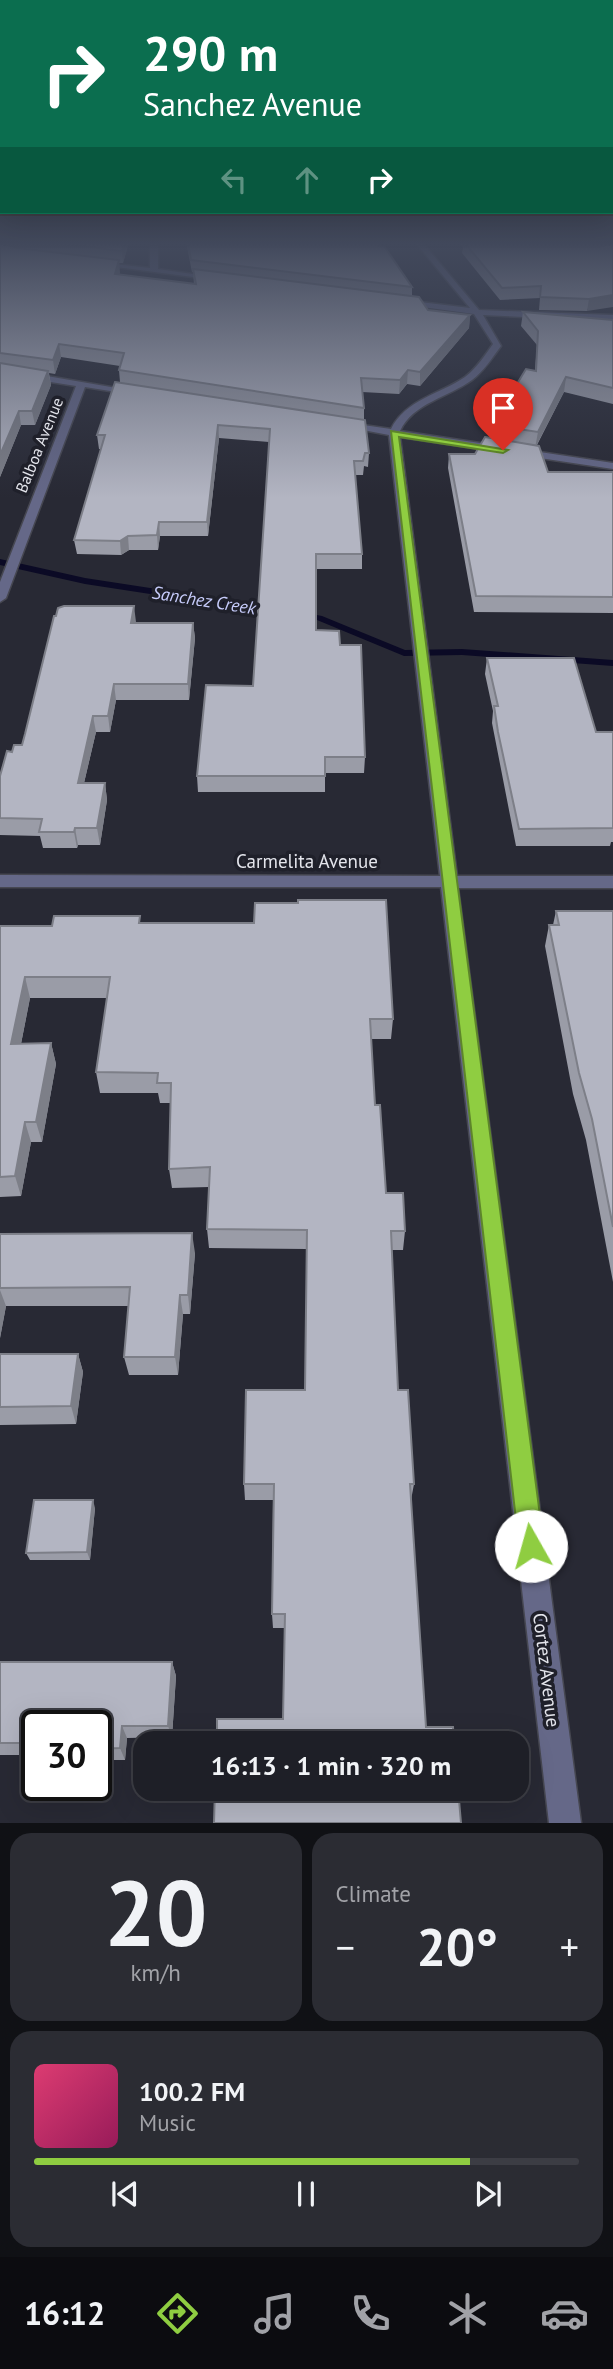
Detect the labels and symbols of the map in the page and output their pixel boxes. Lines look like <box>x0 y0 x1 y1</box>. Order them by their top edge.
pin <box>473 378 533 450</box>
street label: Balboa Avenue <box>11 395 67 495</box>
water label: Sanchez Creek <box>151 580 258 620</box>
street label: Carmelita Avenue <box>236 849 378 873</box>
position arrow <box>494 1509 568 1583</box>
street label: Cortez Avenue <box>528 1612 566 1728</box>
speed limit sign: 30 <box>21 1710 112 1801</box>

